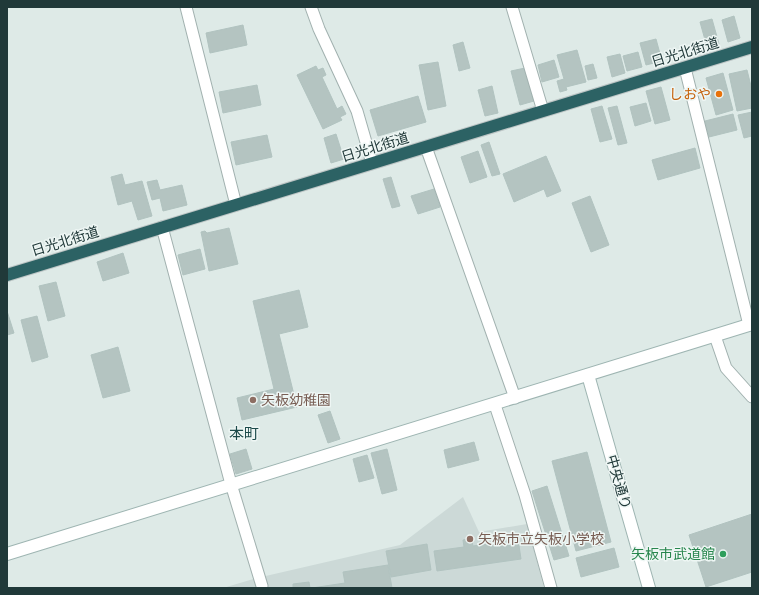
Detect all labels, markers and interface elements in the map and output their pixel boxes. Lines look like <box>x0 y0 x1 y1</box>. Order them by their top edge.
street label: 日光北街道 <box>649 34 721 71</box>
place label: しおや <box>669 86 711 103</box>
marker: しおや <box>714 89 724 99</box>
street label: 日光北街道 <box>339 129 411 166</box>
street label: 日光北街道 <box>29 223 101 260</box>
place label: 矢板幼稚園 <box>261 392 331 409</box>
marker: 矢板幼稚園 <box>248 395 258 405</box>
district label: 本町 <box>229 425 259 443</box>
street label: 中央通り <box>603 453 634 511</box>
place label: 矢板市立矢板小学校 <box>478 531 604 548</box>
marker: 矢板市立矢板小学校 <box>465 534 475 544</box>
place label: 矢板市武道館 <box>631 546 715 563</box>
marker: 矢板市武道館 <box>718 549 728 559</box>

